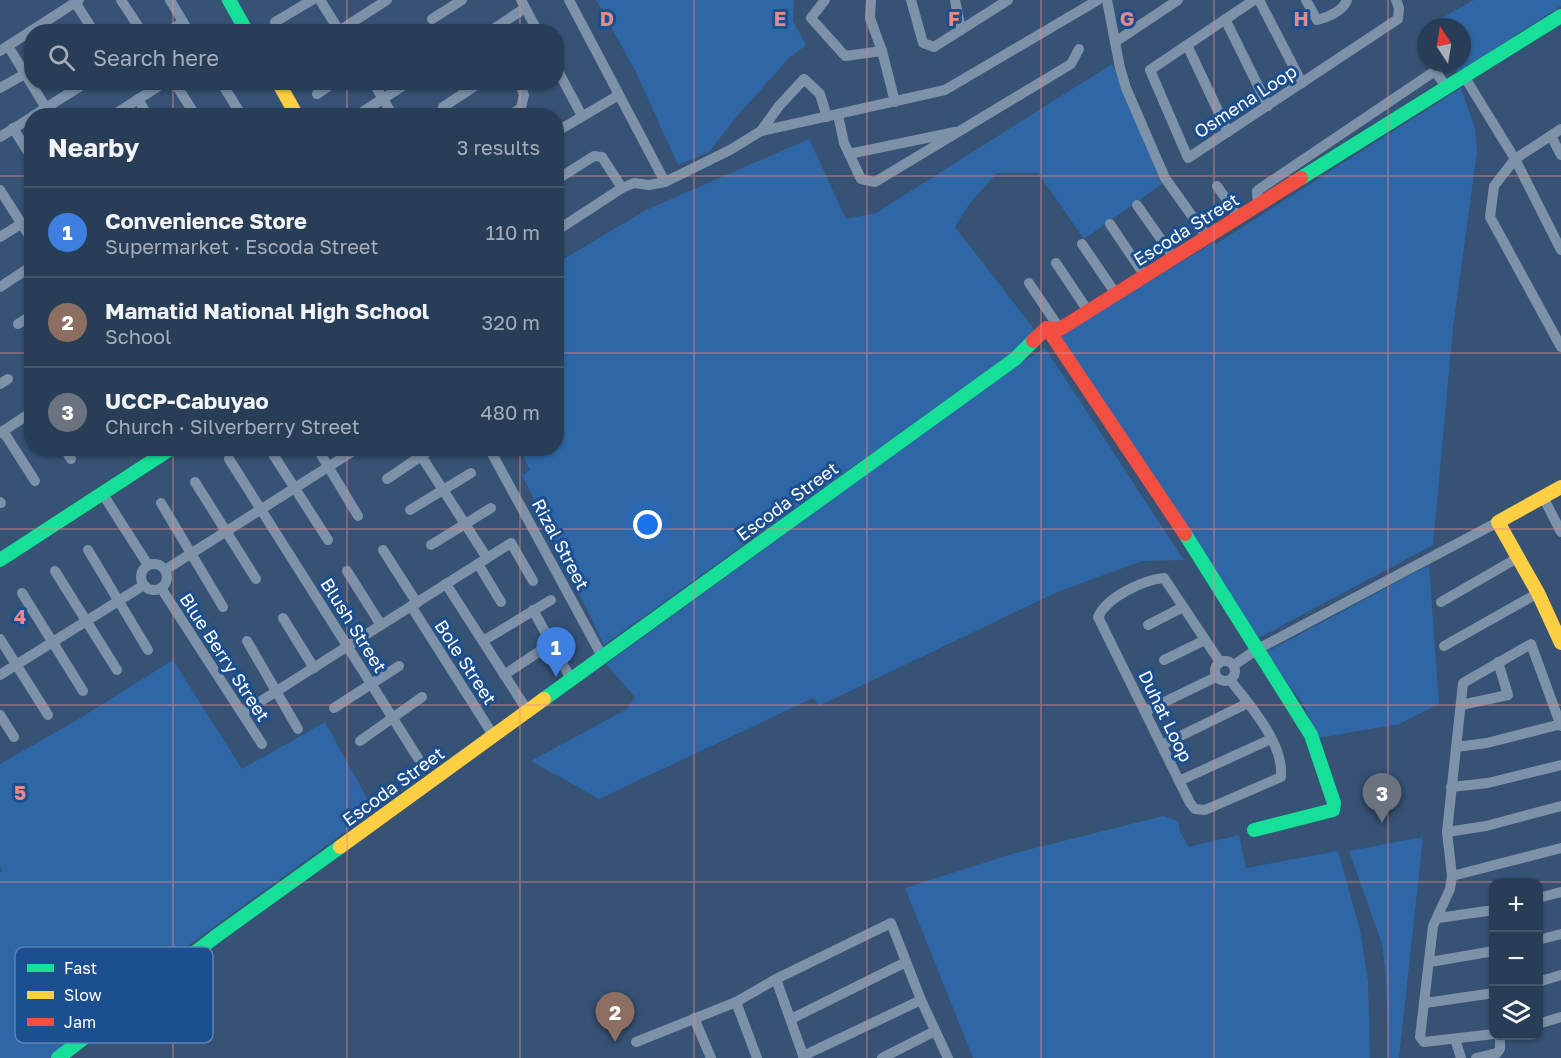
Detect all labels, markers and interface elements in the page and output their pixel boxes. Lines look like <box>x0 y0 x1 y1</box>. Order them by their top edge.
text: D <box>600 6 614 30</box>
text: E <box>774 6 786 30</box>
text: F <box>948 6 960 30</box>
text: G <box>1120 6 1134 30</box>
text: H <box>1293 6 1309 30</box>
north arrow <box>1417 18 1471 72</box>
search box <box>24 24 564 90</box>
icon: search <box>45 41 78 74</box>
text: Search here <box>93 44 219 71</box>
street label: Osmena Loop <box>1190 60 1300 142</box>
text: Nearby <box>48 132 139 163</box>
text: 3 results <box>457 135 540 159</box>
street label: Escoda Street <box>1129 188 1243 270</box>
text: Convenience Store <box>105 207 307 234</box>
text: 1 <box>62 220 73 244</box>
text: 110 m <box>486 220 540 244</box>
text: Supermarket · Escoda Street <box>105 234 378 258</box>
text: Mamatid National High School <box>105 297 429 324</box>
text: 2 <box>61 310 74 334</box>
text: 320 m <box>482 310 540 334</box>
text: School <box>105 324 171 348</box>
text: UCCP-Cabuyao <box>105 387 269 414</box>
text: 3 <box>61 400 74 424</box>
text: 480 m <box>481 400 540 424</box>
text: Church · Silverberry Street <box>105 414 360 438</box>
street label: Escoda Street <box>732 457 842 545</box>
street label: Rizal Street <box>528 495 594 593</box>
your location <box>633 510 662 539</box>
street label: Blush Street <box>316 574 392 676</box>
street label: Blue Berry Street <box>175 589 275 725</box>
text: 4 <box>14 604 26 628</box>
street label: Bole Street <box>430 615 502 709</box>
pin: 1 <box>536 628 576 677</box>
street label: Duhat Loop <box>1134 667 1198 765</box>
street label: Escoda Street <box>338 742 448 830</box>
pin: 3 <box>1362 774 1402 823</box>
text: 5 <box>14 780 26 804</box>
map controls <box>1489 878 1543 1040</box>
button: + <box>1489 878 1543 932</box>
button: − <box>1489 932 1543 986</box>
legend <box>15 947 213 1043</box>
text: Fast <box>64 958 97 978</box>
text: Slow <box>64 985 102 1005</box>
button: layers <box>1489 986 1543 1040</box>
pin: 2 <box>596 992 634 1042</box>
text: Jam <box>64 1012 96 1032</box>

